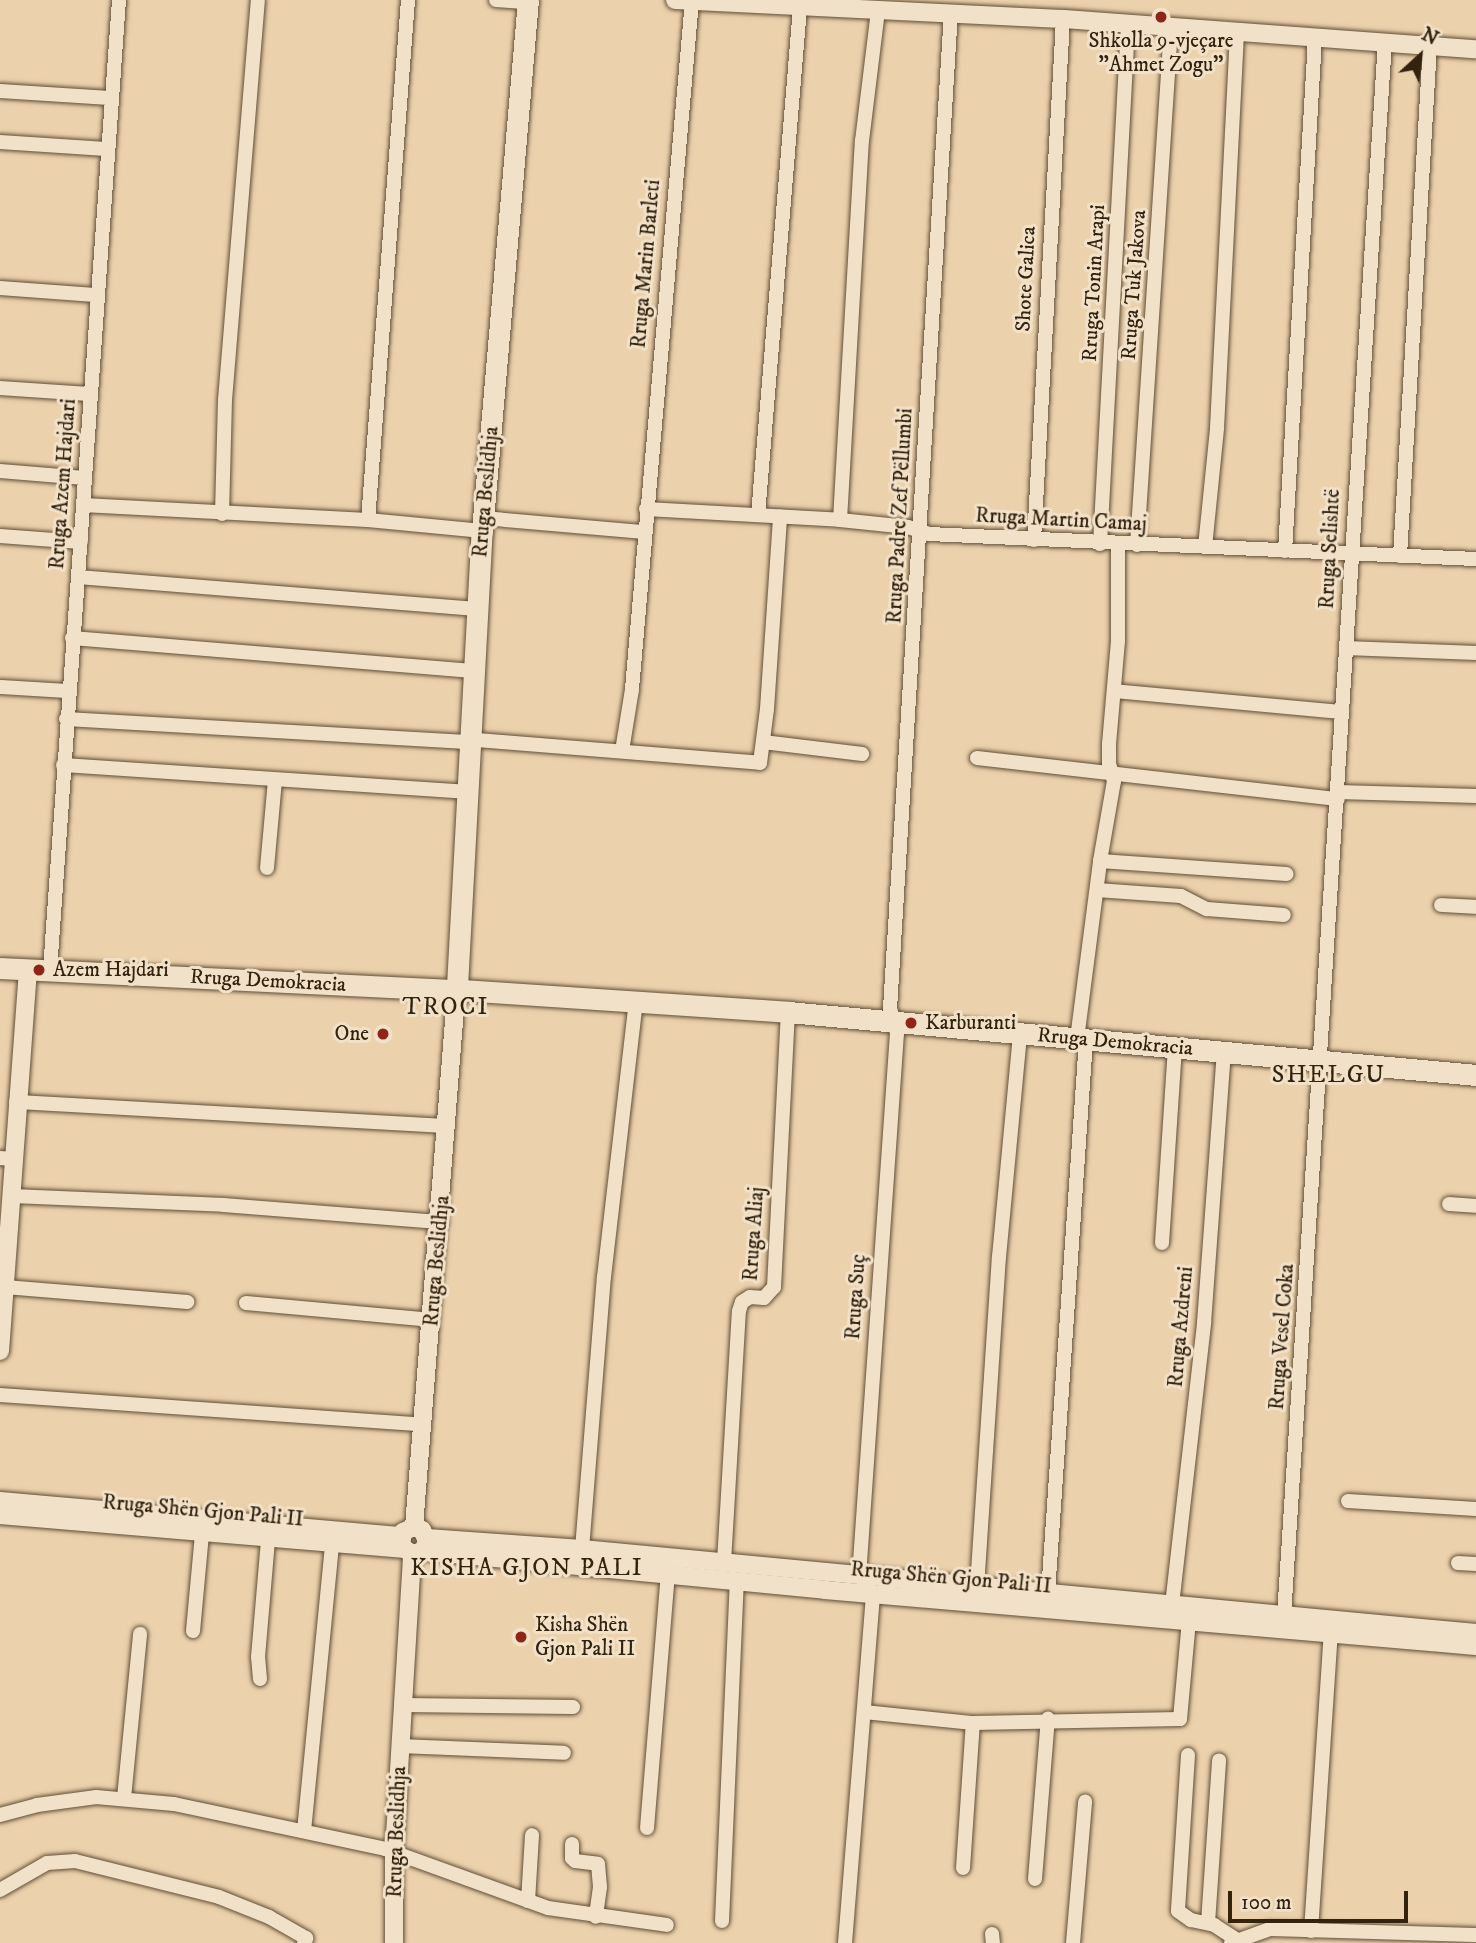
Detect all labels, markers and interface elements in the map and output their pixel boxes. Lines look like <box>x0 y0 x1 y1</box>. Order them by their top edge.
marker: Shkolla 9-vjeçare "Ahmet Zogu" <box>1153 9 1169 25</box>
north arrow <box>1385 21 1455 91</box>
text: N <box>1418 23 1442 51</box>
place label: Shkolla 9-vjeçare "Ahmet Zogu" <box>1089 28 1233 78</box>
street label: Rruga Marin Barleti <box>626 179 666 349</box>
street label: Rruga Tonin Arapi <box>1077 204 1111 362</box>
street label: Rruga Tuk Jakova <box>1116 209 1152 361</box>
street label: Shote Galica <box>1011 226 1041 332</box>
street label: Rruga Azem Hajdari <box>44 398 82 570</box>
street label: Rruga Padre Zef Pëllumbi <box>882 408 918 624</box>
street label: Rruga Beslidhja <box>468 425 504 559</box>
street label: Rruga Selishtë <box>1314 488 1346 610</box>
street label: Rruga Martin Camaj <box>975 503 1147 537</box>
place label: Azem Hajdari <box>53 957 169 983</box>
marker: Azem Hajdari <box>31 962 47 978</box>
street label: Rruga Demokracia <box>189 964 347 998</box>
district label: TROCI <box>403 994 489 1022</box>
place label: Karburanti <box>925 1010 1016 1036</box>
marker: Karburanti <box>903 1015 919 1031</box>
place label: One <box>335 1021 369 1047</box>
street label: Rruga Demokracia <box>1036 1023 1194 1061</box>
marker: One <box>375 1026 391 1042</box>
district label: SHELGU <box>1273 1062 1385 1090</box>
street label: Rruga Aliaj <box>738 1186 770 1282</box>
street label: Rruga Beslidhja <box>419 1194 455 1328</box>
street label: Rruga Suç <box>840 1253 872 1341</box>
street label: Rruga Vesel Coka <box>1264 1263 1300 1411</box>
street label: Rruga Azdreni <box>1163 1265 1199 1389</box>
street label: Rruga Shën Gjon Pali II <box>101 1490 305 1532</box>
district label: KISHA GJON PALI <box>412 1555 642 1583</box>
street label: Rruga Shën Gjon Pali II <box>849 1557 1053 1599</box>
place label: Kisha Shën Gjon Pali II <box>535 1612 635 1662</box>
marker: Kisha Shën Gjon Pali II <box>513 1629 529 1645</box>
street label: Rruga Beslidhja <box>382 1766 412 1898</box>
scale bar <box>1231 1876 1411 1920</box>
text: 100 m <box>1241 1890 1292 1916</box>

